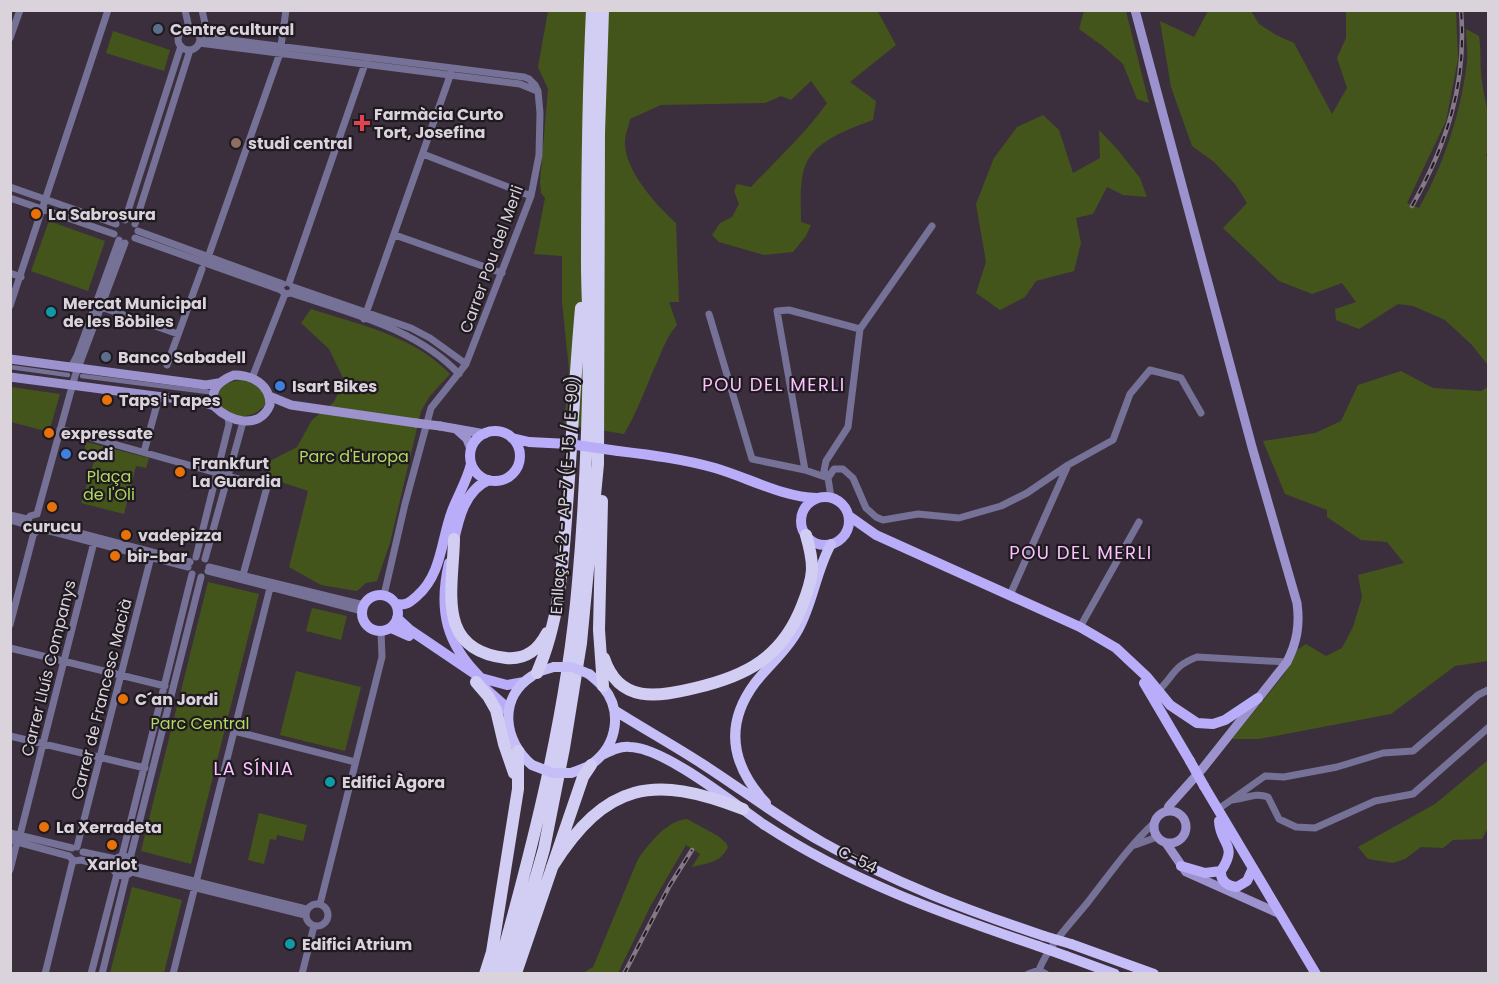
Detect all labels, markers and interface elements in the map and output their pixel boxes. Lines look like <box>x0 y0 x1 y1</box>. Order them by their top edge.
place label: Centre cultural <box>170 18 294 41</box>
marker: Centre cultural <box>151 22 165 36</box>
place label: Farmàcia Curto Tort, Josefina <box>374 103 503 144</box>
marker: Farmàcia Curto Tort, Josefina <box>355 116 369 130</box>
place label: studi central <box>248 132 352 155</box>
marker: studi central <box>229 136 243 150</box>
street label: Carrer Pou del Merli <box>454 182 529 336</box>
place label: La Sabrosura <box>48 203 156 226</box>
marker: La Sabrosura <box>29 207 43 221</box>
place label: Mercat Municipal de les Bòbiles <box>63 292 207 333</box>
marker: Mercat Municipal de les Bòbiles <box>44 305 58 319</box>
place label: Banco Sabadell <box>118 346 246 369</box>
marker: Banco Sabadell <box>99 350 113 364</box>
district label: POU DEL MERLI <box>702 372 846 397</box>
place label: Isart Bikes <box>292 375 377 398</box>
street label: Enllaç A-2 - AP-7 (E-15 / E-90) <box>545 375 584 615</box>
marker: Isart Bikes <box>273 379 287 393</box>
place label: Taps i Tapes <box>119 389 221 412</box>
marker: Taps i Tapes <box>100 393 114 407</box>
place label: expressate <box>61 422 153 445</box>
marker: expressate <box>42 426 56 440</box>
place label: codi <box>78 443 113 466</box>
park label: Parc d'Europa <box>299 445 409 468</box>
marker: codi <box>59 447 73 461</box>
place label: Frankfurt La Guardia <box>192 452 281 493</box>
park label: Plaça de l'Oli <box>83 465 135 506</box>
marker: Frankfurt La Guardia <box>173 465 187 479</box>
marker: curucu <box>45 500 59 514</box>
place label: curucu <box>23 515 81 538</box>
place label: vadepizza <box>138 524 222 547</box>
marker: vadepizza <box>119 528 133 542</box>
district label: POU DEL MERLI <box>1009 540 1153 565</box>
place label: bir-bar <box>127 545 187 568</box>
marker: bir-bar <box>108 549 122 563</box>
street label: Carrer Lluís Companys <box>15 577 82 759</box>
street label: Carrer de Francesc Macià <box>65 596 138 802</box>
place label: C´an Jordi <box>135 688 218 711</box>
marker: C´an Jordi <box>116 692 130 706</box>
park label: Parc Central <box>150 712 250 735</box>
district label: LA SÍNIA <box>214 756 294 781</box>
place label: Edifici Àgora <box>342 771 445 794</box>
marker: Edifici Àgora <box>323 775 337 789</box>
place label: La Xerradeta <box>56 816 162 839</box>
marker: La Xerradeta <box>37 820 51 834</box>
marker: Xarlot <box>105 838 119 852</box>
street label: C-54 <box>834 840 881 879</box>
place label: Xarlot <box>87 853 137 876</box>
place label: Edifici Atrium <box>302 933 412 956</box>
marker: Edifici Atrium <box>283 937 297 951</box>

